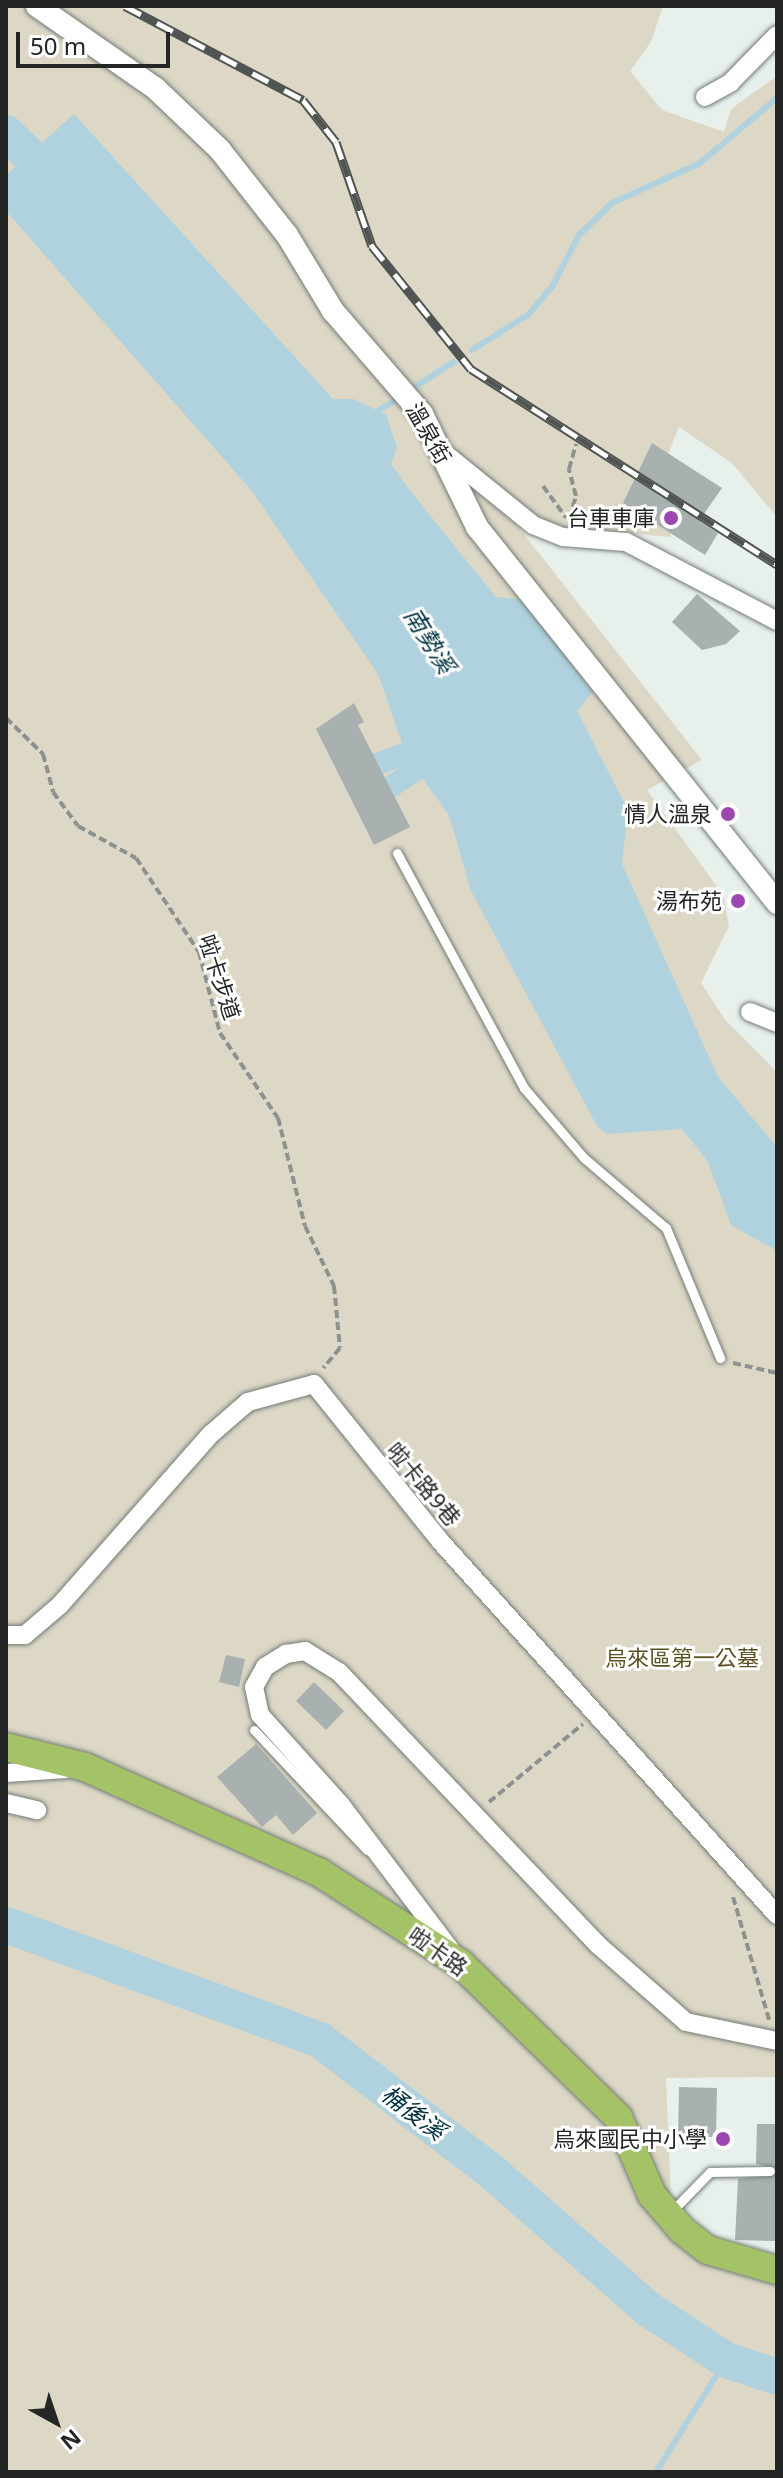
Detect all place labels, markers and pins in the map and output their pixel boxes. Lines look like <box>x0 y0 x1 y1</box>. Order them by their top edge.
place label: 台車車庫 <box>567 505 655 531</box>
marker: 台車車庫 <box>662 509 680 527</box>
place label: 情人溫泉 <box>624 801 712 827</box>
marker: 情人溫泉 <box>719 805 737 823</box>
place label: 湯布苑 <box>656 888 722 914</box>
marker: 湯布苑 <box>729 892 747 910</box>
place label: 烏來國民中小學 <box>553 2126 707 2152</box>
marker: 烏來國民中小學 <box>714 2130 732 2148</box>

